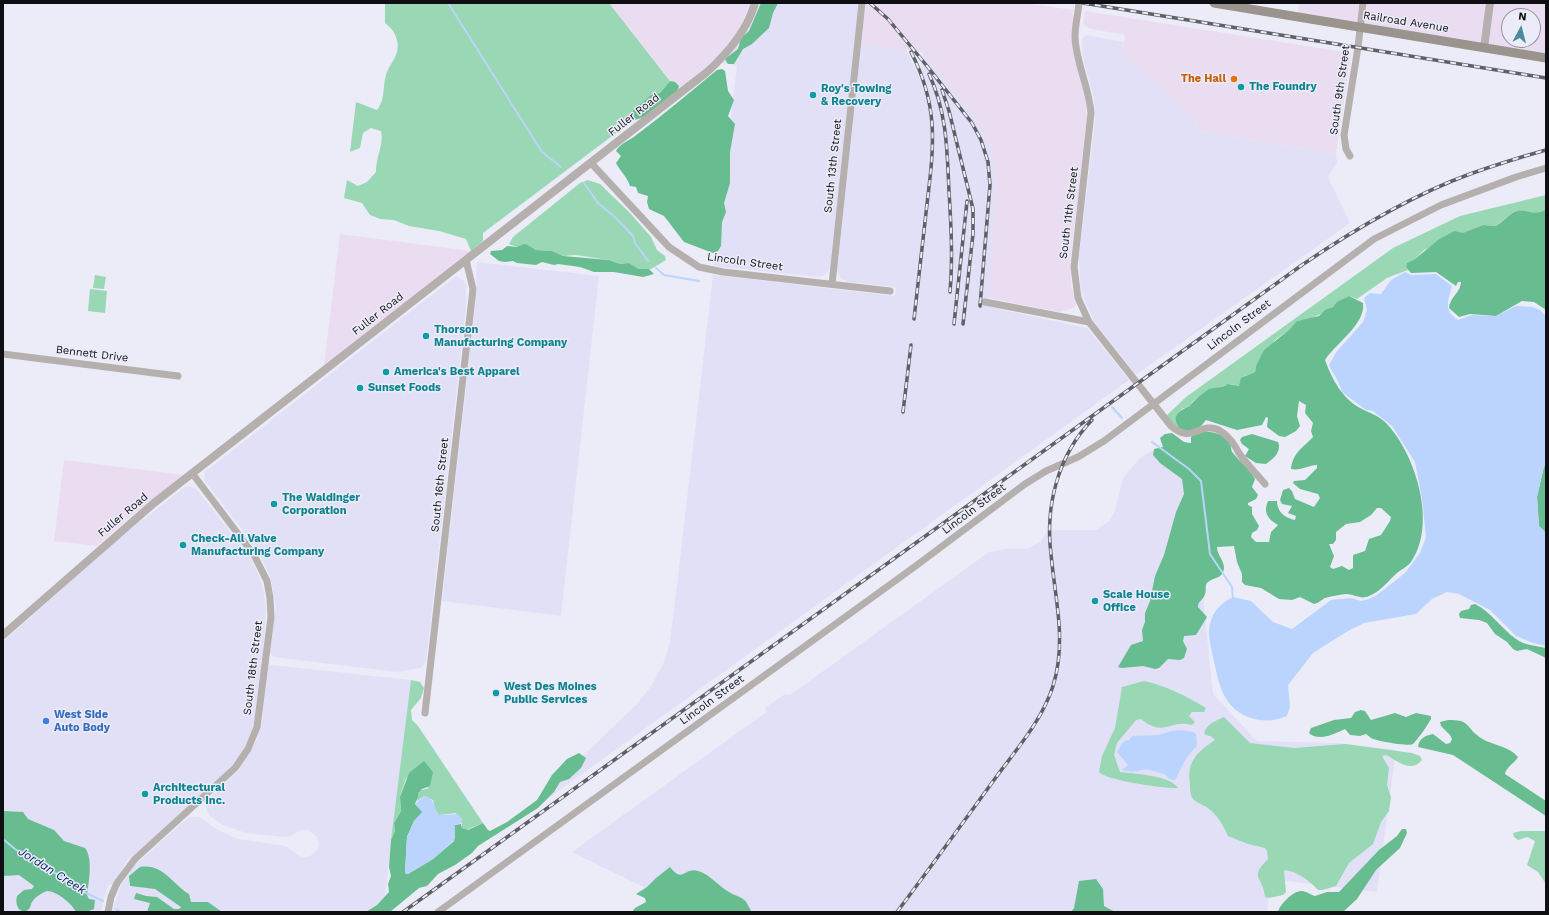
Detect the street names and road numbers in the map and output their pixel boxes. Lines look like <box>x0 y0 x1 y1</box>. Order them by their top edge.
street label: Railroad Avenue <box>1362 9 1450 35</box>
street label: South 9th Street <box>1327 44 1353 136</box>
street label: Fuller Road <box>606 91 662 139</box>
street label: South 13th Street <box>821 118 845 214</box>
street label: South 11th Street <box>1057 166 1081 260</box>
street label: Lincoln Street <box>706 250 784 274</box>
street label: Fuller Road <box>350 290 406 338</box>
street label: Lincoln Street <box>1205 297 1273 353</box>
street label: Bennett Drive <box>55 343 129 365</box>
street label: South 16th Street <box>428 437 452 533</box>
street label: Lincoln Street <box>940 481 1008 537</box>
street label: Fuller Road <box>95 490 151 540</box>
street label: South 18th Street <box>241 620 265 716</box>
street label: Lincoln Street <box>677 672 747 728</box>

